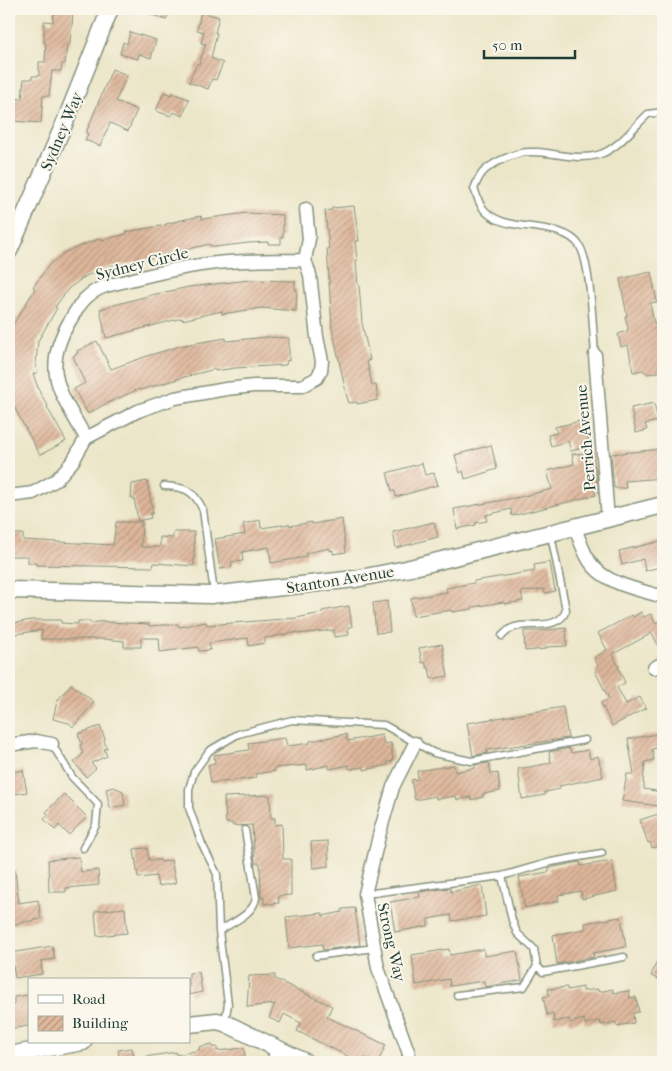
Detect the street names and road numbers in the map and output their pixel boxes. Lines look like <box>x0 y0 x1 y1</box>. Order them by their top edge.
street label: Sydney Way <box>36 88 87 173</box>
street label: Sydney Circle <box>94 243 191 284</box>
street label: Perrich Avenue <box>571 384 600 492</box>
street label: Stanton Avenue <box>285 562 395 597</box>
street label: Strong Way <box>373 901 410 984</box>

